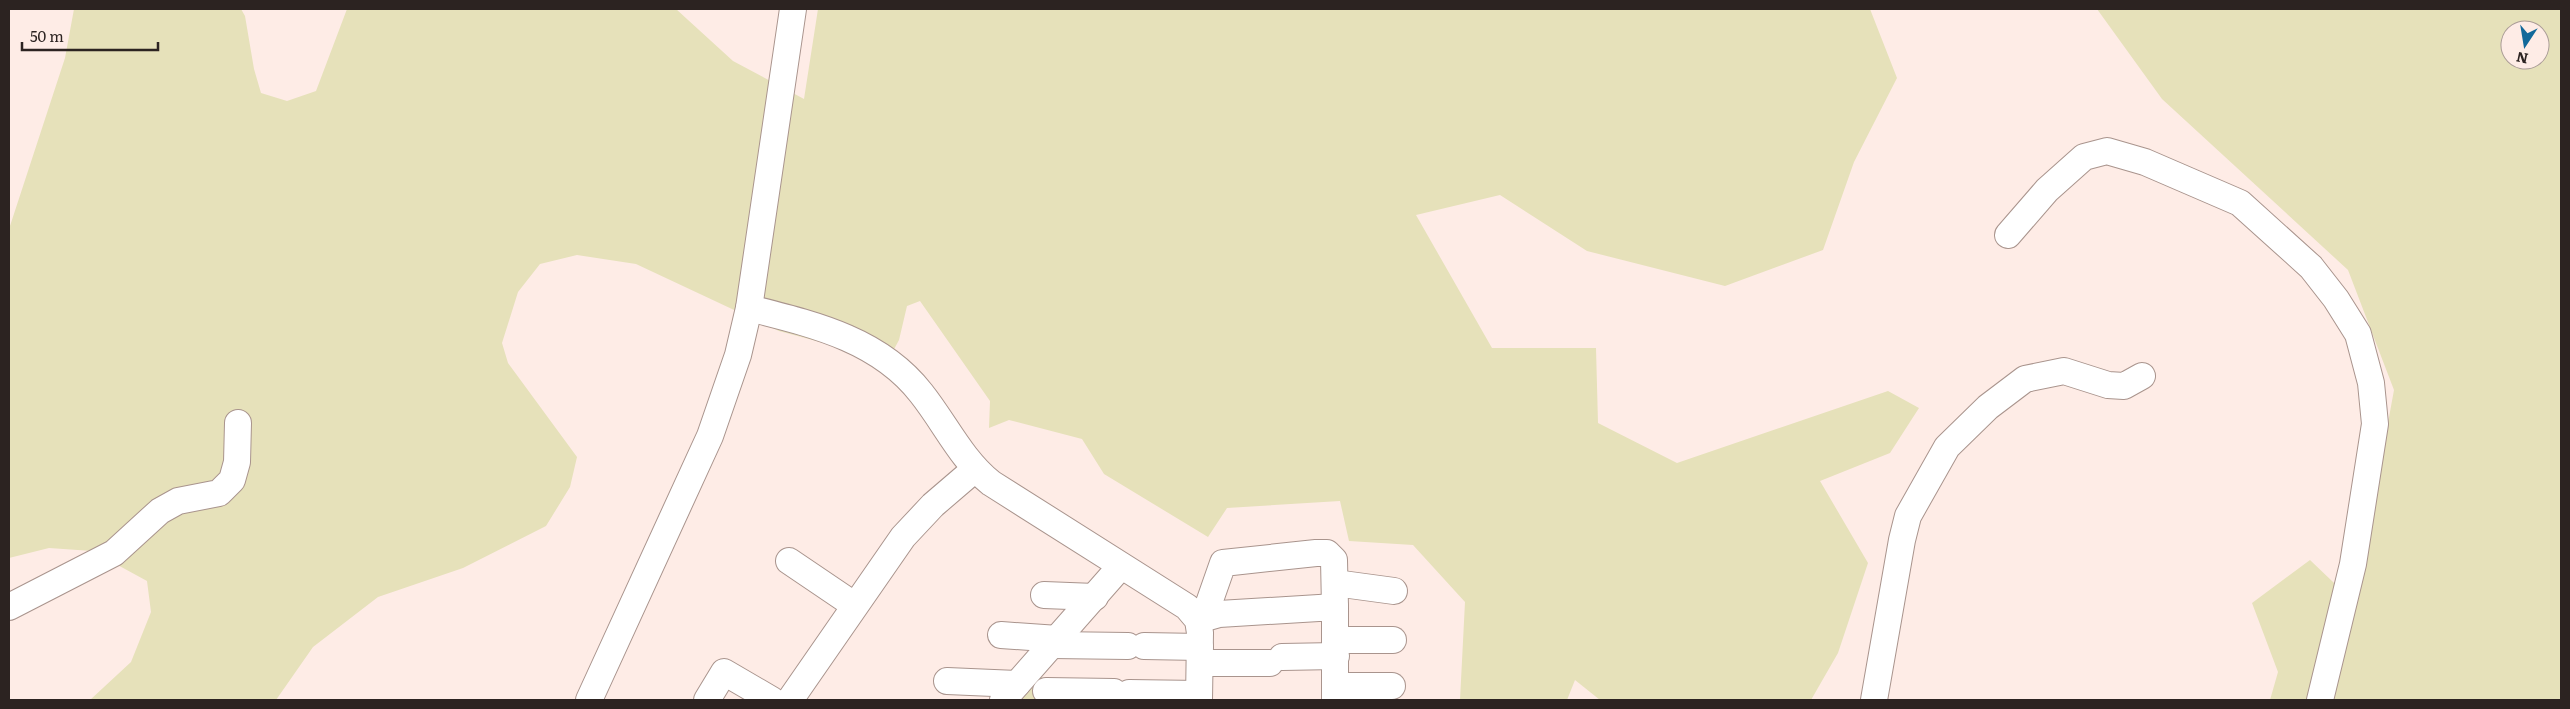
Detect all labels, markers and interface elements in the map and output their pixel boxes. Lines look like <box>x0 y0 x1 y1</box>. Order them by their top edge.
scale bar <box>22 20 159 52</box>
north arrow <box>2500 20 2550 70</box>
text: 50 m <box>30 24 64 47</box>
text: N <box>2514 48 2530 70</box>

